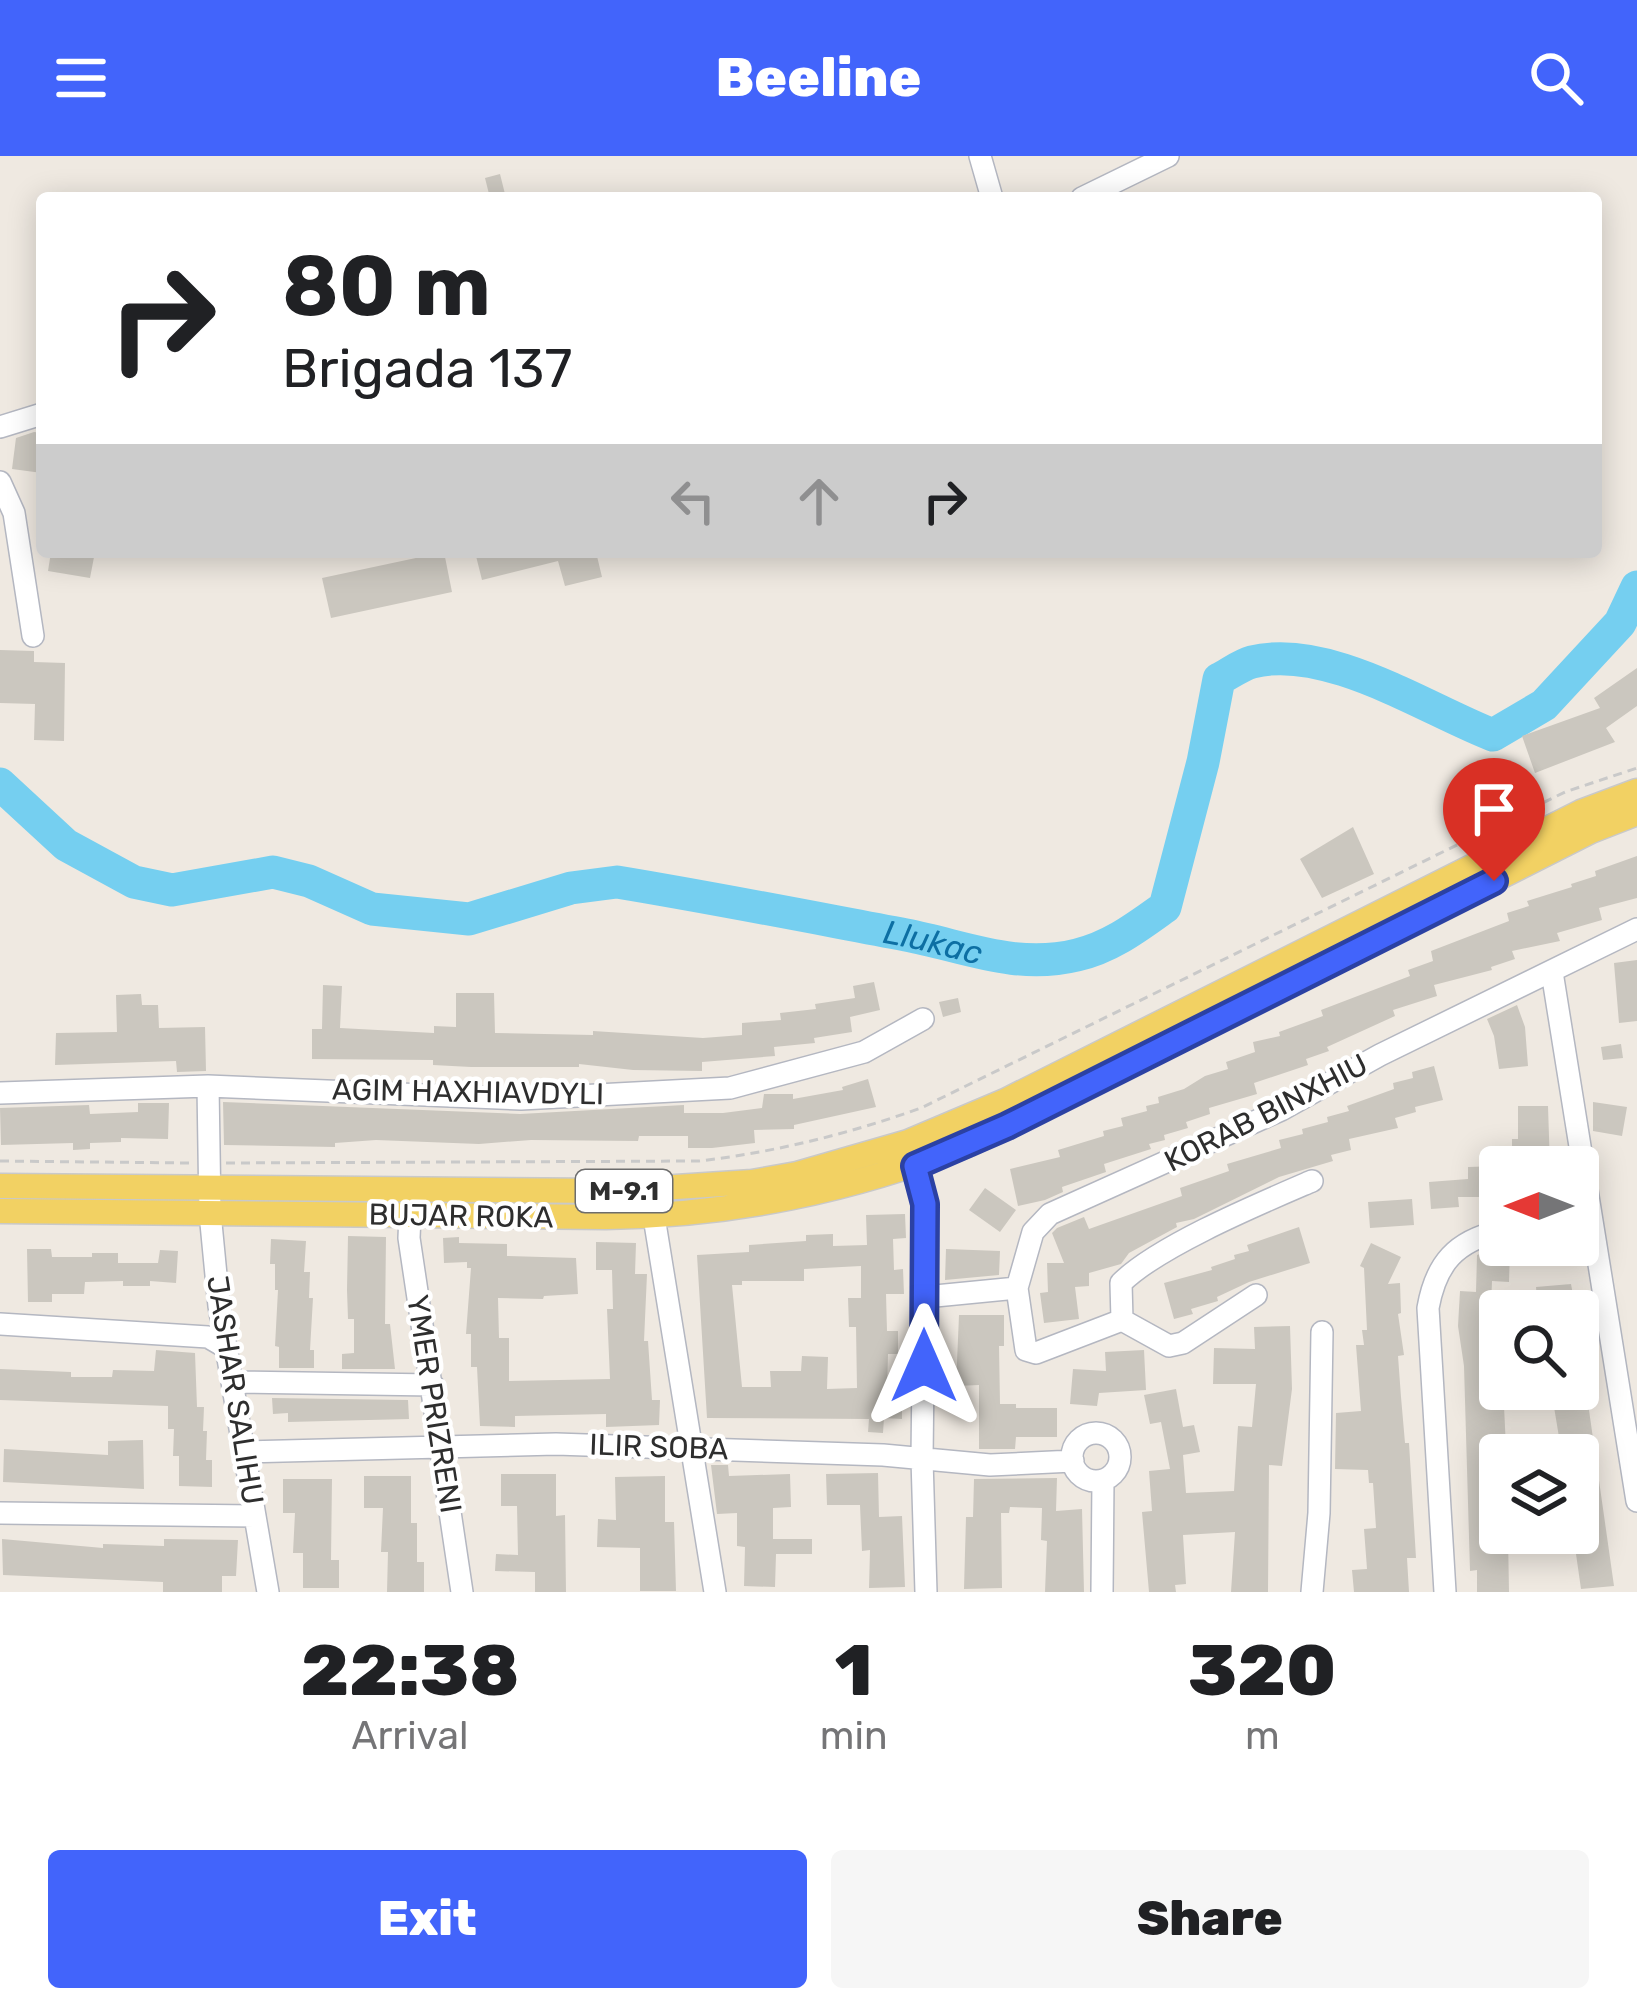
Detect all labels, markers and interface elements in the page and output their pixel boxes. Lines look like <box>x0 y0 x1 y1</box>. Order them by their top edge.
icon: menu <box>48 45 114 111</box>
icon: search <box>1523 45 1589 111</box>
text: Beeline <box>716 46 921 110</box>
text: 80 m <box>282 236 491 336</box>
icon: right <box>84 240 240 396</box>
text: Brigada 137 <box>282 337 572 401</box>
icon: left <box>660 468 726 534</box>
icon: ahead <box>786 468 852 534</box>
icon: right <box>912 468 978 534</box>
pin <box>1443 758 1545 881</box>
icon: arrive <box>1461 776 1527 842</box>
water label: Llukac <box>880 912 987 972</box>
street label: KORAB BINXHIU <box>1158 1046 1374 1180</box>
street label: AGIM HAXHIAVDYLI <box>332 1072 604 1112</box>
north arrow <box>1479 1146 1599 1266</box>
map controls <box>1479 1146 1599 1554</box>
road number: M-9.1 <box>576 1170 672 1212</box>
street label: BUJAR ROKA <box>368 1196 554 1236</box>
street label: JASHAR SALIHU <box>199 1273 271 1507</box>
button: search <box>1479 1290 1599 1410</box>
street label: YMER PRIZRENI <box>399 1292 469 1516</box>
position arrow <box>861 1303 987 1429</box>
street label: ILIR SOBA <box>589 1427 729 1467</box>
button: layers <box>1479 1434 1599 1554</box>
text: 22:38 <box>301 1628 519 1713</box>
text: 1 <box>835 1628 873 1713</box>
text: 320 <box>1188 1628 1336 1713</box>
text: Arrival <box>351 1713 468 1759</box>
text: min <box>820 1713 888 1759</box>
text: m <box>1245 1713 1280 1759</box>
button: Exit <box>48 1850 807 1988</box>
button: Share <box>831 1850 1589 1988</box>

